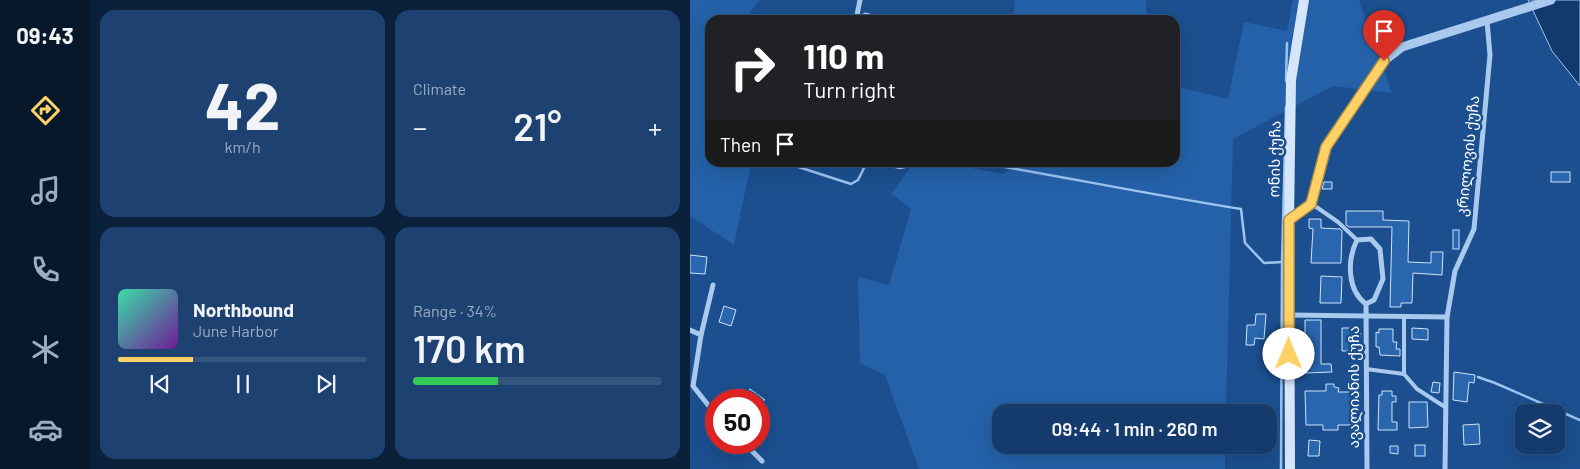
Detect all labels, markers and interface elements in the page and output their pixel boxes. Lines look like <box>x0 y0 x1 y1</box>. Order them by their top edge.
pin <box>1363 10 1405 61</box>
icon: arrive <box>1370 17 1398 45</box>
text: 09:43 <box>16 22 74 48</box>
text: 110 m <box>803 34 884 76</box>
icon: right <box>720 35 785 100</box>
text: 42 <box>205 65 280 143</box>
text: Turn right <box>803 76 896 102</box>
text: Climate <box>413 79 466 98</box>
icon: directions <box>28 93 63 128</box>
street label: კრილოვის ქუჩა <box>1452 94 1483 217</box>
text: 21° <box>513 103 562 149</box>
text: − <box>413 110 427 144</box>
text: + <box>648 110 662 144</box>
street label: ონის ქუჩა <box>1264 120 1285 198</box>
icon: arrive <box>771 130 799 158</box>
text: Then <box>720 133 761 156</box>
text: km/h <box>224 137 261 156</box>
icon: music <box>28 173 63 208</box>
icon: phone <box>28 252 63 287</box>
text: Northbound <box>193 298 294 321</box>
text: Range · 34% <box>413 301 497 320</box>
text: June Harbor <box>193 321 279 340</box>
text: 170 km <box>413 325 525 371</box>
street label: ავალიანის ქუჩა <box>1344 326 1363 448</box>
position arrow <box>1262 327 1314 379</box>
icon: climate <box>28 332 63 367</box>
icon: previous <box>146 370 174 398</box>
icon: pause <box>229 370 257 398</box>
icon: next <box>312 370 340 398</box>
speed limit sign: 50 <box>705 389 770 454</box>
map controls <box>1515 404 1565 454</box>
button: layers <box>1515 404 1565 454</box>
icon: car <box>28 412 63 447</box>
text: 09:44 · 1 min · 260 m <box>1052 417 1217 440</box>

